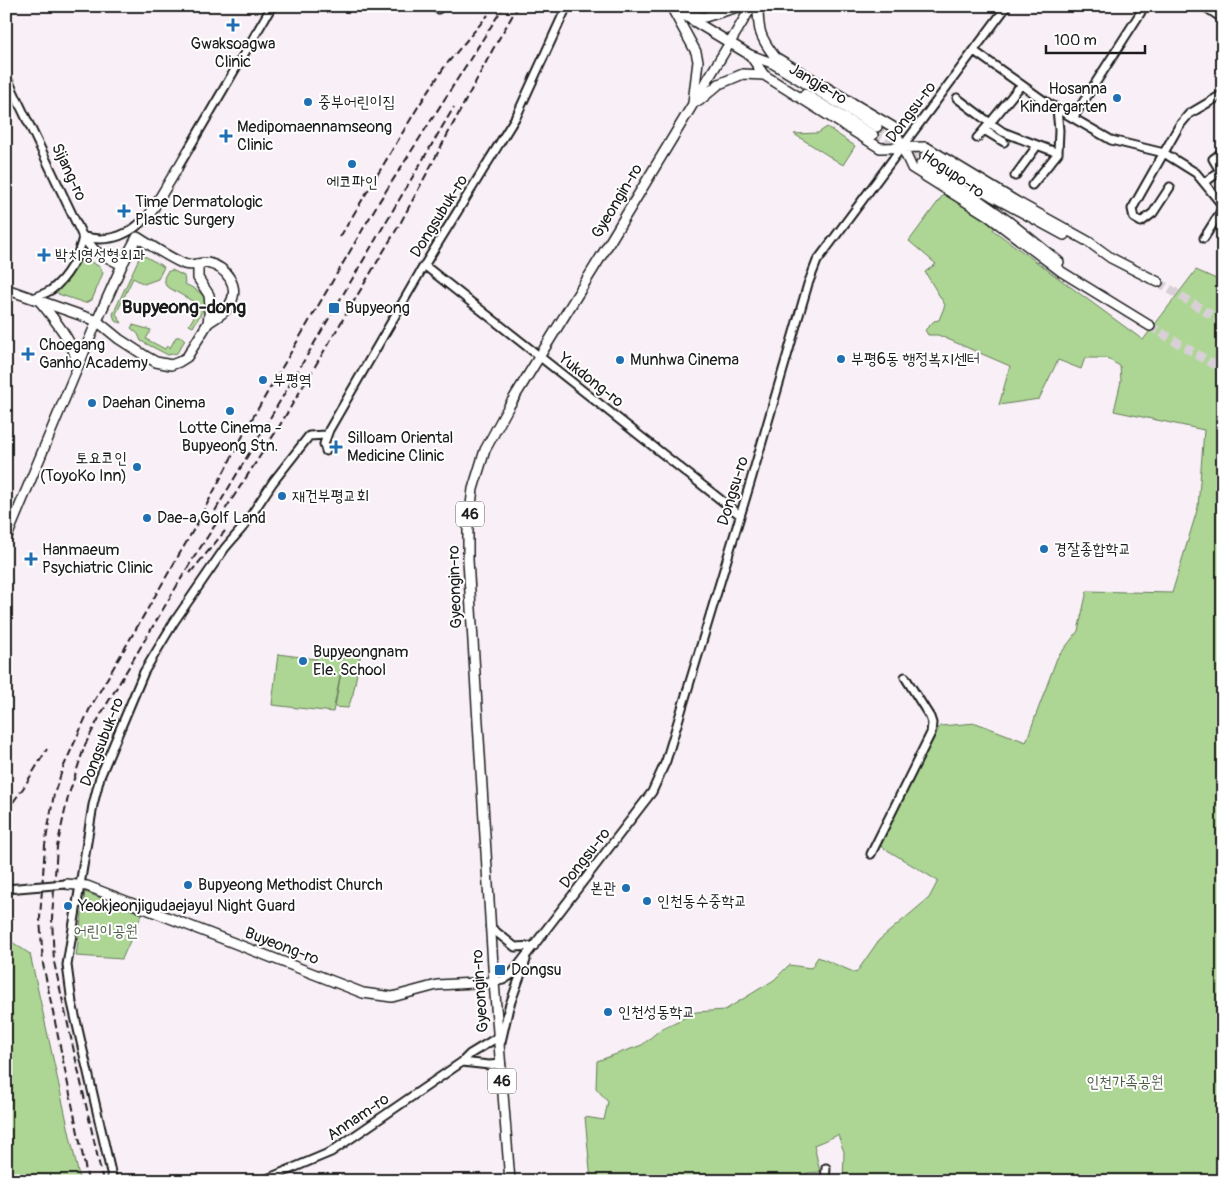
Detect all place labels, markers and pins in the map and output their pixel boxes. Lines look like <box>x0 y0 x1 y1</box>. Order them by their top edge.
marker: Gwaksoagwa Clinic <box>226 18 240 32</box>
place label: Gwaksoagwa Clinic <box>191 34 276 72</box>
place label: Hosanna Kindergarten <box>1020 79 1107 117</box>
place label: 중부어린이집 <box>318 92 395 112</box>
marker: Hosanna Kindergarten <box>1111 92 1123 104</box>
marker: 중부어린이집 <box>302 96 314 108</box>
place label: Medipomaennamseong Clinic <box>237 117 392 155</box>
marker: Medipomaennamseong Clinic <box>219 129 233 143</box>
marker: 에코파인 <box>346 158 358 170</box>
place label: 에코파인 <box>326 172 378 192</box>
place label: Time Dermatologic Plastic Surgery <box>135 192 263 230</box>
marker: Time Dermatologic Plastic Surgery <box>117 204 131 218</box>
place label: 박치영성형외과 <box>55 245 145 265</box>
marker: 박치영성형외과 <box>37 248 51 262</box>
place label: Bupyeong <box>345 298 410 318</box>
marker: Bupyeong <box>327 301 341 315</box>
place label: Choegang Ganho Academy <box>39 335 148 373</box>
marker: Choegang Ganho Academy <box>21 347 35 361</box>
place label: 부평6동 행정복지센터 <box>851 349 980 369</box>
place label: Munhwa Cinema <box>630 350 739 370</box>
marker: 부평6동 행정복지센터 <box>835 353 847 365</box>
marker: Munhwa Cinema <box>614 354 626 366</box>
place label: 부평역 <box>273 370 312 390</box>
marker: 부평역 <box>257 374 269 386</box>
place label: Daehan Cinema <box>102 393 205 413</box>
marker: Daehan Cinema <box>86 397 98 409</box>
marker: Lotte Cinema - Bupyeong Stn. <box>224 405 236 417</box>
place label: Lotte Cinema - Bupyeong Stn. <box>178 418 282 456</box>
place label: Silloam Oriental Medicine Clinic <box>347 428 453 466</box>
marker: Silloam Oriental Medicine Clinic <box>329 440 343 454</box>
place label: 토요코인 (ToyoKo Inn) <box>40 448 127 486</box>
marker: 토요코인 (ToyoKo Inn) <box>131 461 143 473</box>
place label: 재건부평교회 <box>292 486 369 506</box>
marker: 재건부평교회 <box>276 490 288 502</box>
place label: Dae-a Golf Land <box>157 508 266 528</box>
marker: Dae-a Golf Land <box>141 512 153 524</box>
place label: 경잘종합학교 <box>1054 539 1131 559</box>
place label: Hanmaeum Psychiatric Clinic <box>42 540 153 578</box>
marker: 경잘종합학교 <box>1038 543 1050 555</box>
marker: Hanmaeum Psychiatric Clinic <box>24 552 38 566</box>
place label: Bupyeongnam Ele. School <box>313 642 408 680</box>
marker: Bupyeongnam Ele. School <box>297 655 309 667</box>
place label: Bupyeong Methodist Church <box>198 875 383 895</box>
place label: 본관 <box>590 878 616 898</box>
marker: Bupyeong Methodist Church <box>182 879 194 891</box>
marker: 본관 <box>620 882 632 894</box>
place label: 인천동수중학교 <box>657 891 747 911</box>
marker: 인천동수중학교 <box>641 895 653 907</box>
place label: Yeokjeonjigudaejayul Night Guard <box>77 896 295 916</box>
marker: Yeokjeonjigudaejayul Night Guard <box>62 900 74 912</box>
place label: Dongsu <box>511 960 561 980</box>
marker: Dongsu <box>493 963 507 977</box>
place label: 인천성동학교 <box>618 1002 695 1022</box>
marker: 인천성동학교 <box>602 1006 614 1018</box>

